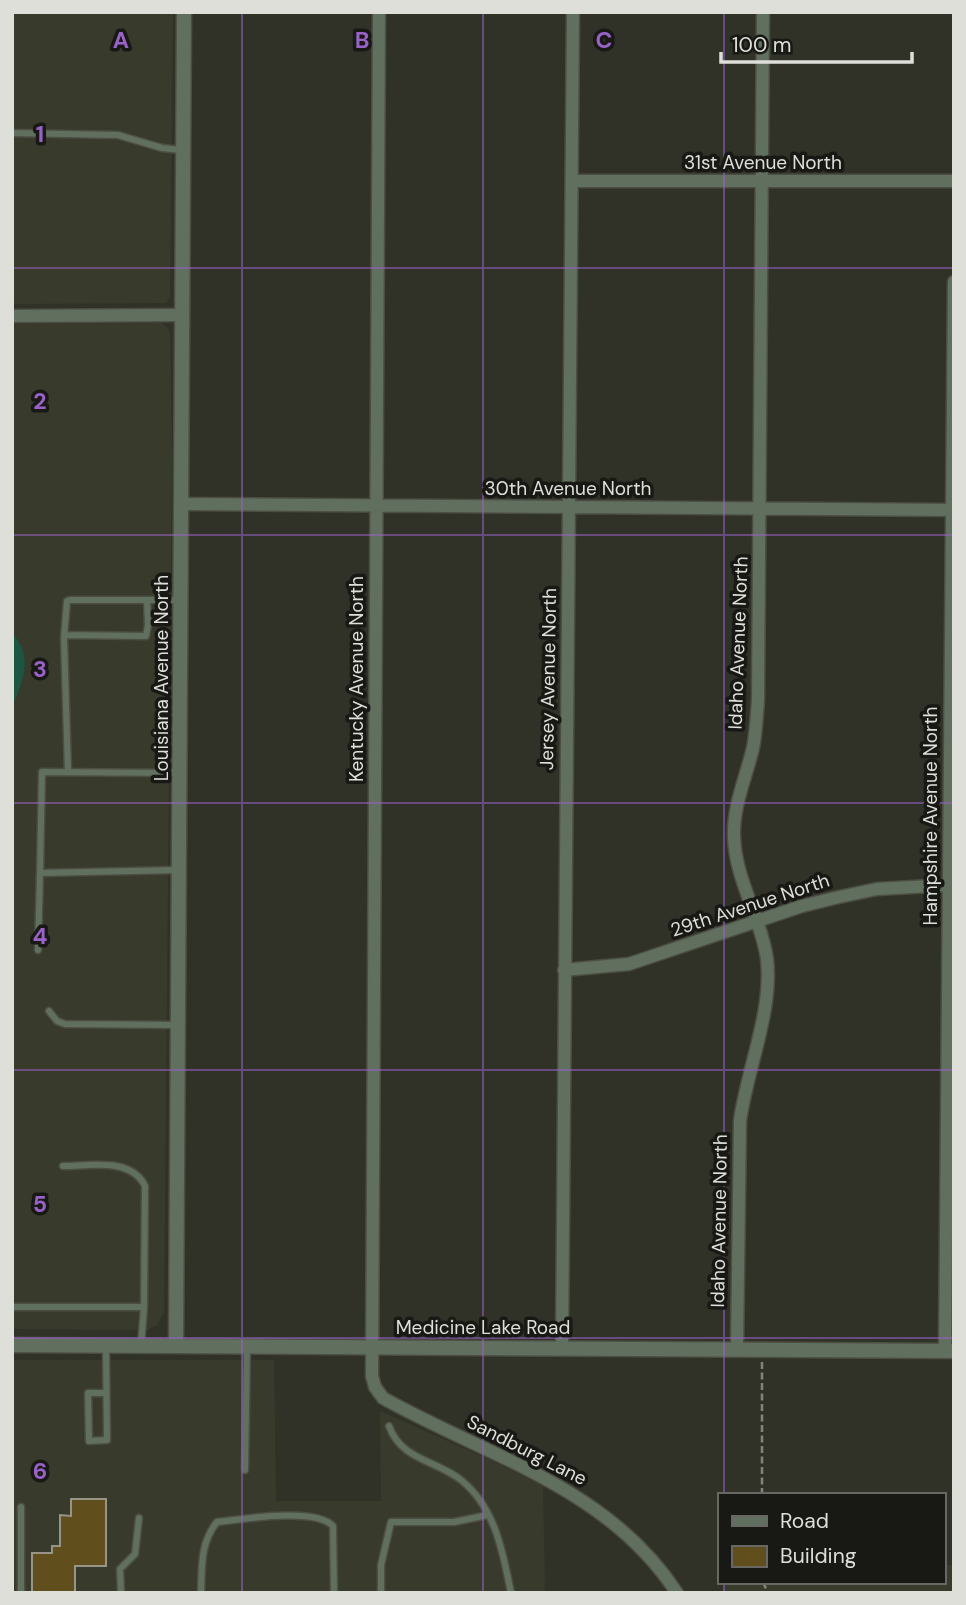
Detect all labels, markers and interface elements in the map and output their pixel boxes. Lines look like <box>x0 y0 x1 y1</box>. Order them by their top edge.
scale bar <box>721 21 912 65</box>
text: A <box>113 25 129 55</box>
text: B <box>355 25 369 55</box>
text: C <box>596 25 612 55</box>
text: 100 m <box>732 31 792 59</box>
text: 1 <box>36 119 44 149</box>
street label: 31st Avenue North <box>684 150 842 175</box>
text: 2 <box>33 386 47 416</box>
street label: 30th Avenue North <box>484 476 652 501</box>
street label: Idaho Avenue North <box>722 556 754 730</box>
street label: Louisiana Avenue North <box>149 575 174 781</box>
street label: Kentucky Avenue North <box>344 576 369 782</box>
street label: Jersey Avenue North <box>534 588 562 770</box>
text: 3 <box>33 654 47 684</box>
street label: Hampshire Avenue North <box>918 706 943 926</box>
street label: 29th Avenue North <box>667 868 833 942</box>
text: 4 <box>33 921 48 951</box>
street label: Idaho Avenue North <box>705 1134 733 1308</box>
text: 5 <box>33 1189 47 1219</box>
street label: Medicine Lake Road <box>396 1315 570 1340</box>
street label: Sandburg Lane <box>463 1409 591 1491</box>
text: 6 <box>33 1456 47 1486</box>
legend <box>718 1493 945 1584</box>
text: Road <box>780 1507 829 1535</box>
text: Building <box>780 1542 857 1570</box>

